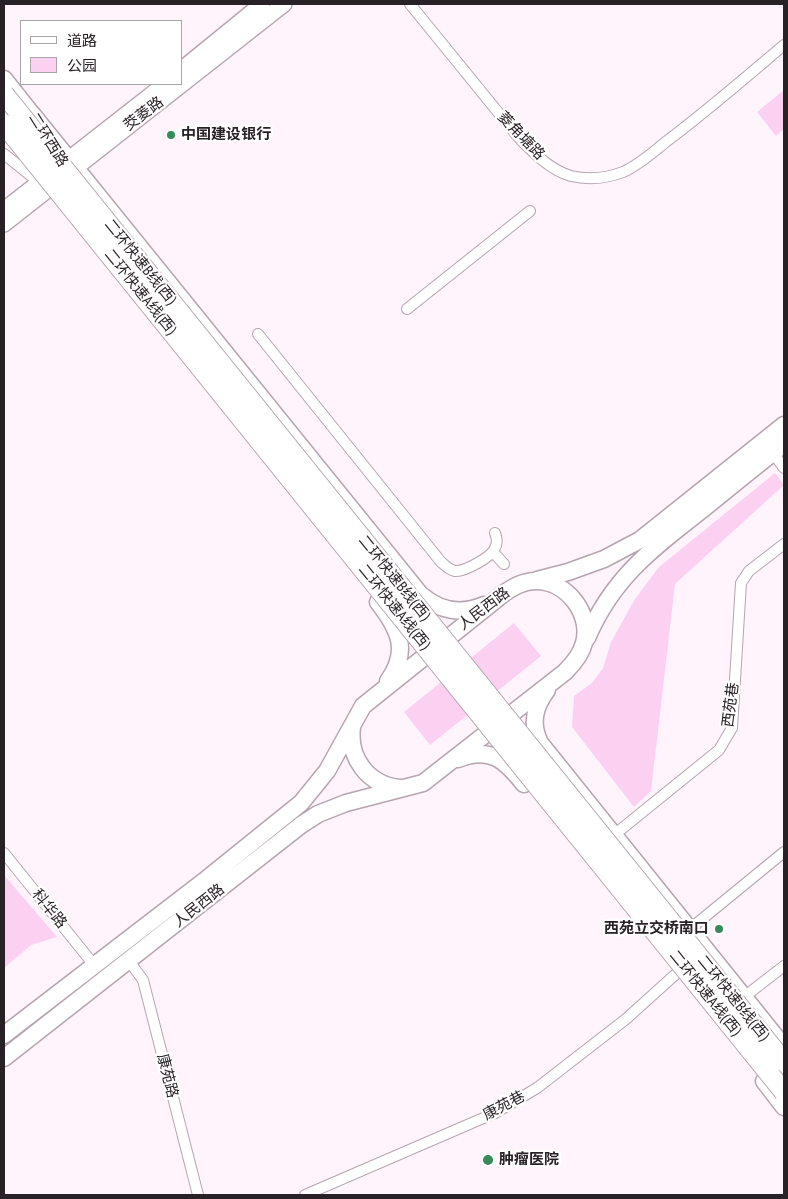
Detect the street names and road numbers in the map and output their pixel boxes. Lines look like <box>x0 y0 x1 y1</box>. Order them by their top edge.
street label: 茭菱路 <box>121 93 167 135</box>
street label: 菱角塘路 <box>494 108 548 164</box>
street label: 二环西路 <box>24 110 72 170</box>
street label: 二环快速B线(西) <box>100 216 180 308</box>
street label: 二环快速A线(西) <box>100 246 180 338</box>
street label: 二环快速B线(西) <box>354 532 434 624</box>
street label: 二环快速A线(西) <box>354 561 434 653</box>
street label: 人民西路 <box>455 584 513 634</box>
street label: 西苑巷 <box>719 682 743 728</box>
street label: 人民西路 <box>170 880 228 932</box>
street label: 科华路 <box>28 886 70 932</box>
street label: 二环快速A线(西) <box>665 947 745 1039</box>
street label: 二环快速B线(西) <box>693 952 773 1044</box>
street label: 康苑路 <box>153 1052 181 1100</box>
street label: 康苑巷 <box>480 1087 528 1125</box>

